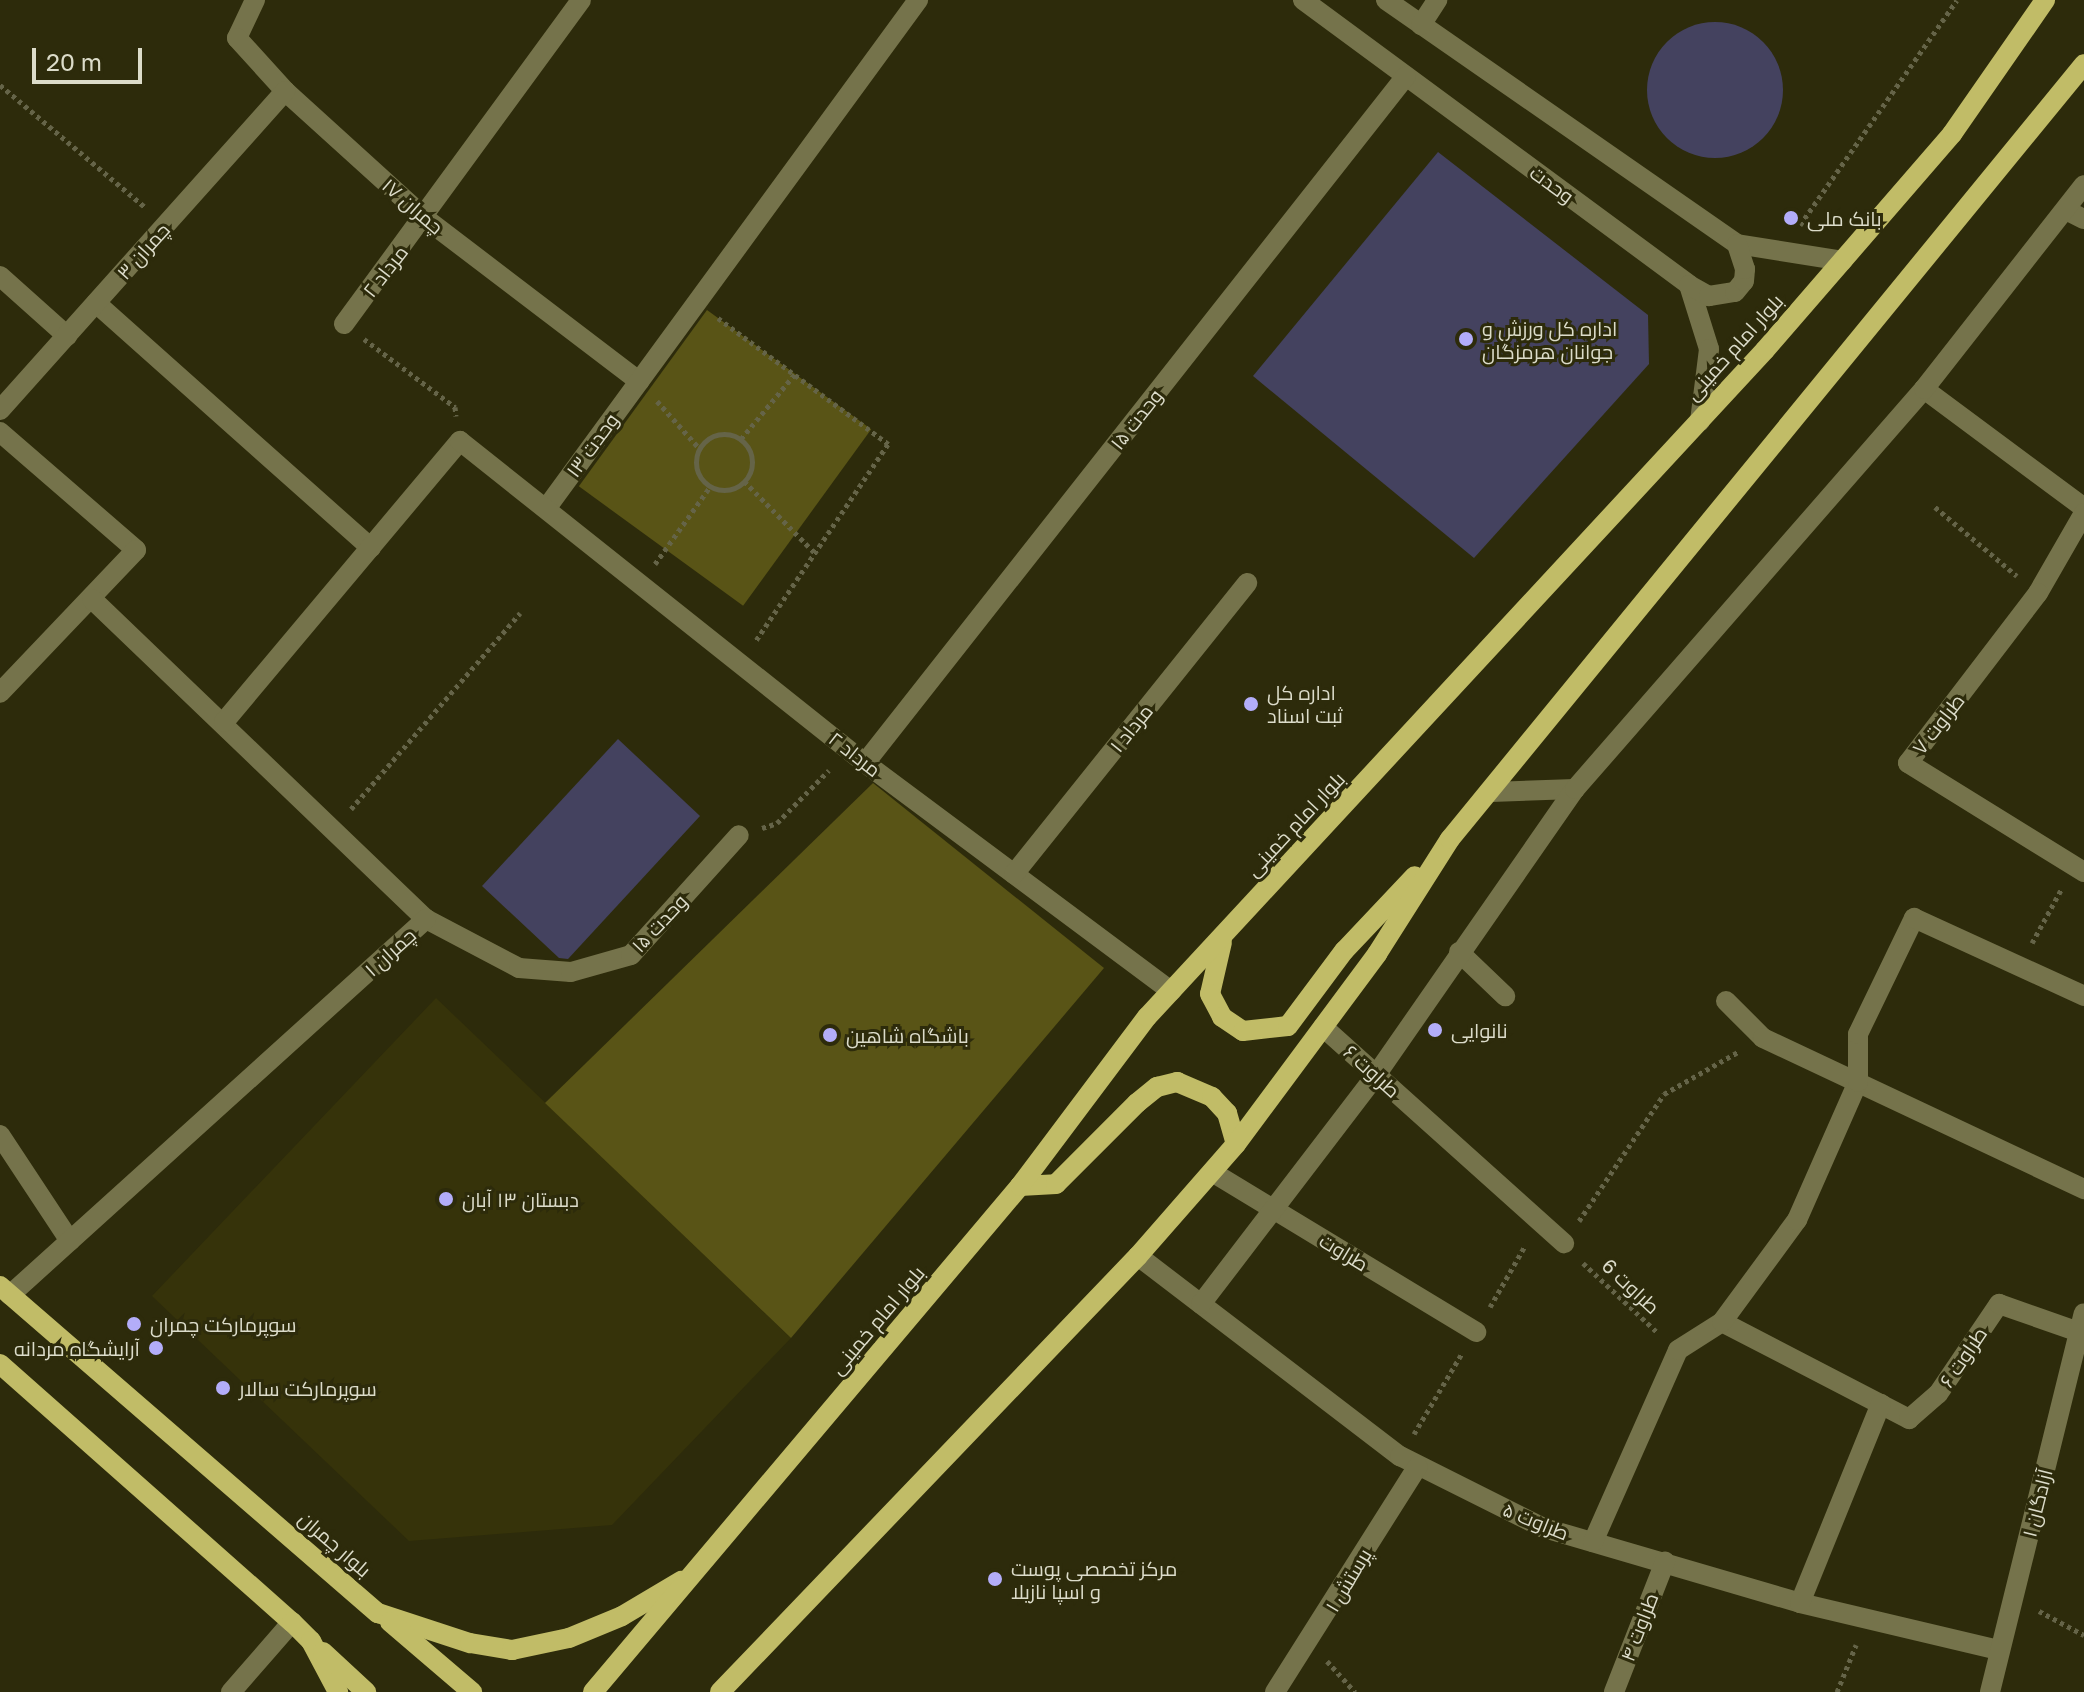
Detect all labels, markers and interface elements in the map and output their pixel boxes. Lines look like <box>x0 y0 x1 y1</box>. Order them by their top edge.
scale bar <box>36 32 146 82</box>
text: 20 m <box>46 47 102 76</box>
street label: وحدت <box>1525 160 1579 208</box>
street label: چمران ۱۷ <box>378 173 448 239</box>
place label: بانک ملی <box>1807 206 1882 230</box>
marker: بانک ملی <box>1782 209 1800 227</box>
street label: چمران ۳ <box>111 218 175 284</box>
street label: مرداد ۲ <box>357 240 413 302</box>
street label: بلوار امام خمینی <box>1680 289 1788 405</box>
place label: اداره کل ورزش و جوانان هرمزگان <box>1482 316 1617 363</box>
marker: اداره کل ورزش و جوانان هرمزگان <box>1457 330 1475 348</box>
street label: وحدت ۱۵ <box>1105 384 1167 454</box>
street label: وحدت ۱۳ <box>561 408 623 482</box>
place label: اداره کل ثبت اسناد <box>1267 680 1343 727</box>
street label: طراوت ۷ <box>1907 689 1969 759</box>
marker: اداره کل ثبت اسناد <box>1242 695 1260 713</box>
street label: مرداد ۱ <box>1104 699 1158 757</box>
street label: مرداد ۲ <box>824 726 886 782</box>
street label: بلوار امام خمینی <box>1240 767 1350 881</box>
street label: وحدت ۱۵ <box>626 889 692 957</box>
street label: چمران ۱ <box>359 923 421 981</box>
place label: نانوایی <box>1451 1018 1508 1042</box>
marker: نانوایی <box>1426 1021 1444 1039</box>
place label: باشگاه شاهین <box>846 1023 969 1047</box>
marker: باشگاه شاهین <box>821 1026 839 1044</box>
street label: طراوت ۶ <box>1339 1039 1405 1103</box>
place label: دبستان ۱۳ آبان <box>462 1187 579 1211</box>
marker: دبستان ۱۳ آبان <box>437 1190 455 1208</box>
street label: طراوت <box>1315 1228 1373 1276</box>
street label: طراوت 6 <box>1597 1253 1665 1319</box>
street label: بلوار امام خمینی <box>825 1261 929 1379</box>
place label: سوپرمارکت چمران <box>150 1312 297 1336</box>
marker: سوپرمارکت چمران <box>125 1315 143 1333</box>
street label: طراوت ۶ <box>1934 1322 1992 1392</box>
place label: آرایشگاه مردانه <box>14 1336 140 1360</box>
marker: آرایشگاه مردانه <box>147 1339 165 1357</box>
place label: سوپرمارکت سالار <box>239 1376 377 1400</box>
marker: سوپرمارکت سالار <box>214 1379 232 1397</box>
street label: آزادگان ۱ <box>2017 1466 2057 1540</box>
street label: طراوت ۵ <box>1500 1497 1572 1545</box>
street label: بلوار چمران <box>294 1506 376 1582</box>
street label: پرستش ۱ <box>1320 1544 1376 1616</box>
place label: مرکز تخصصی پوست و اسپا نازیلا <box>1011 1556 1177 1603</box>
marker: مرکز تخصصی پوست و اسپا نازیلا <box>986 1570 1004 1588</box>
street label: طراوت ۴ <box>1615 1589 1663 1665</box>

